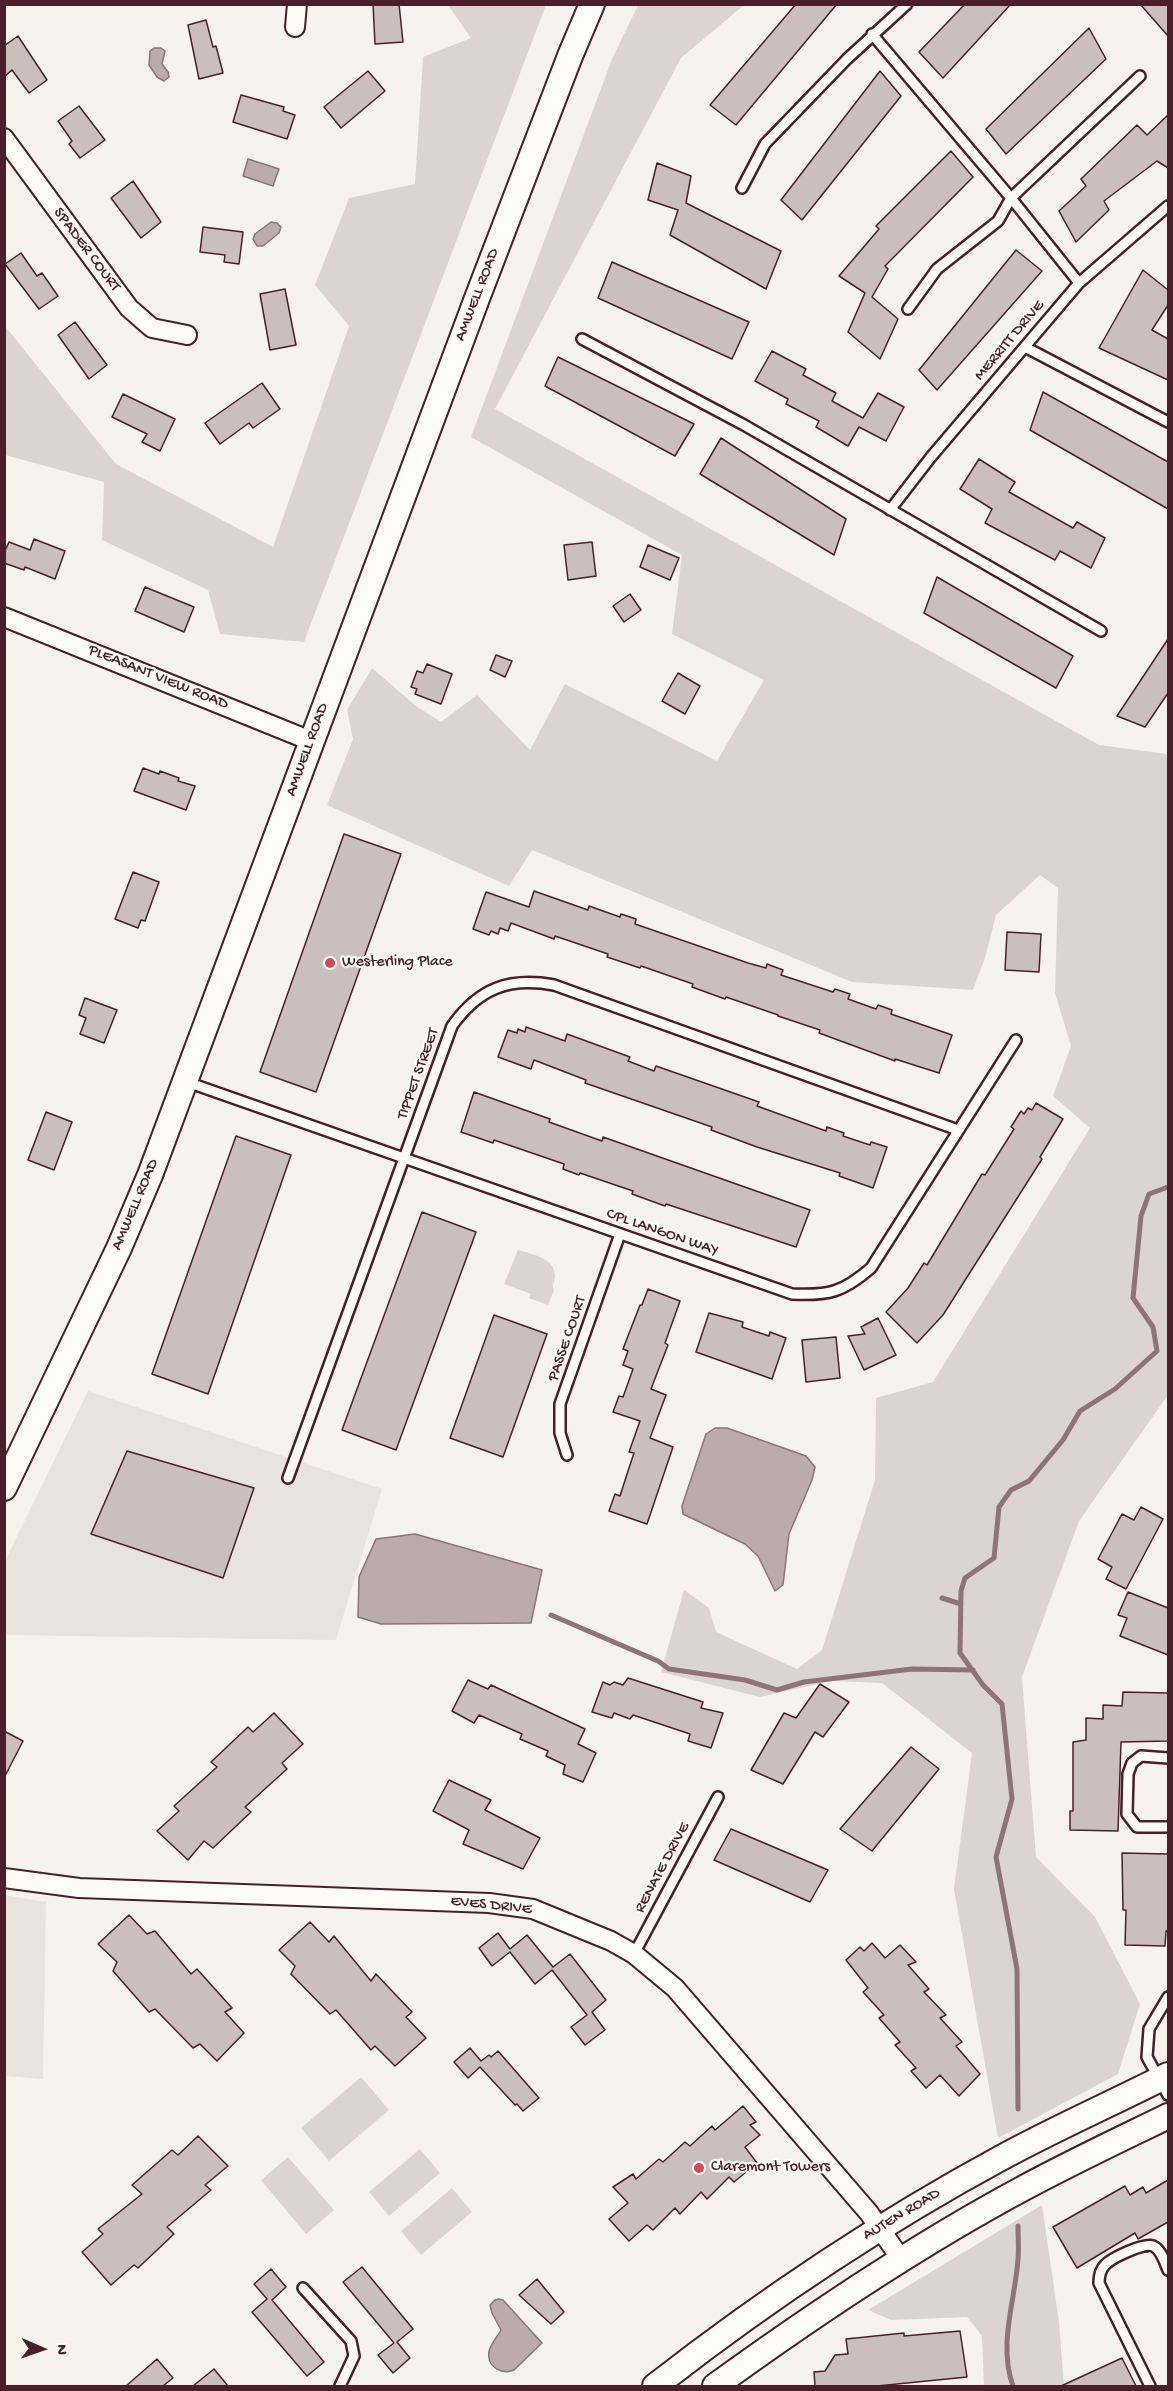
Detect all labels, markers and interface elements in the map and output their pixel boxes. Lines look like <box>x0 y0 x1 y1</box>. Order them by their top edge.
street label: SPADER COURT <box>48 204 124 296</box>
street label: AMWELL ROAD <box>452 246 504 344</box>
street label: MERRITT DRIVE <box>971 297 1049 385</box>
street label: PLEASANT VIEW ROAD <box>85 641 231 715</box>
street label: AMWELL ROAD <box>282 701 334 799</box>
place label: Westerling Place <box>342 953 453 973</box>
marker: Westerling Place <box>323 956 337 970</box>
street label: TIPPET STREET <box>394 1026 444 1122</box>
street label: AMWELL ROAD <box>108 1156 164 1254</box>
street label: CPL LANGON WAY <box>603 1205 721 1261</box>
street label: PASSE COURT <box>544 1294 592 1384</box>
street label: RENATE DRIVE <box>631 1819 695 1917</box>
street label: EVES DRIVE <box>449 1892 533 1920</box>
place label: Claremont Towers <box>711 2158 830 2178</box>
marker: Claremont Towers <box>692 2161 706 2175</box>
street label: AUTEN ROAD <box>860 2184 944 2246</box>
north arrow <box>12 2319 72 2379</box>
text: N <box>51 2344 70 2355</box>

